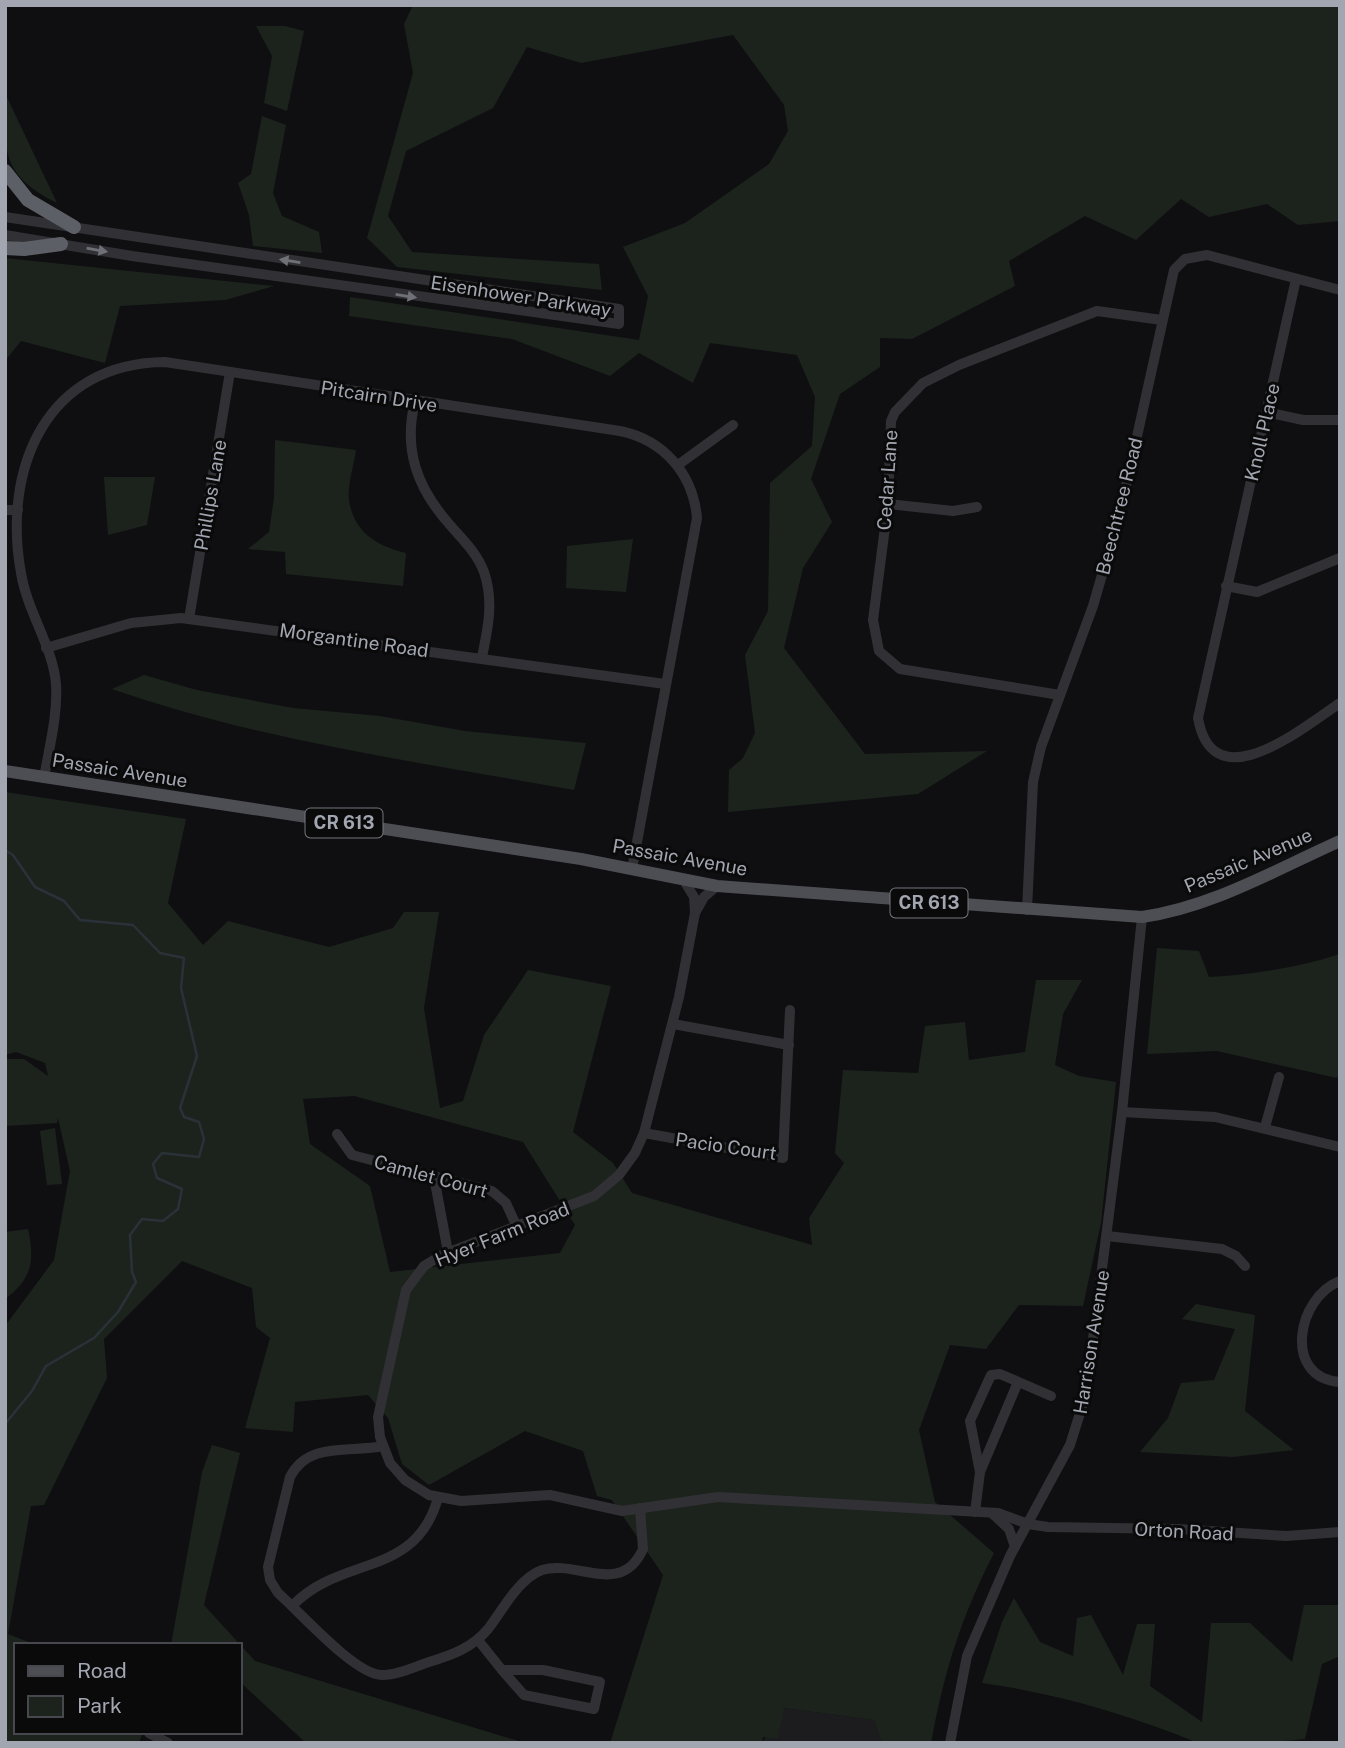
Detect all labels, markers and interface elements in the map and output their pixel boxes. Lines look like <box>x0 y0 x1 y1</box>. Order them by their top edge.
one-way arrow <box>86 245 108 256</box>
one-way arrow <box>279 255 301 266</box>
street label: Eisenhower Parkway <box>429 271 613 321</box>
one-way arrow <box>395 290 417 301</box>
street label: Pitcairn Drive <box>319 376 439 416</box>
street label: Knoll Place <box>1240 381 1284 483</box>
street label: Cedar Lane <box>873 429 901 531</box>
street label: Beechtree Road <box>1091 435 1147 577</box>
street label: Phillips Lane <box>189 438 231 552</box>
street label: Morgantine Road <box>278 619 430 661</box>
street label: Passaic Avenue <box>51 748 189 792</box>
road number: CR 613 <box>306 808 382 838</box>
street label: Passaic Avenue <box>1181 823 1315 897</box>
street label: Passaic Avenue <box>611 834 749 880</box>
road number: CR 613 <box>890 888 968 918</box>
street label: Pacio Court <box>674 1128 778 1164</box>
street label: Camlet Court <box>372 1150 490 1202</box>
street label: Hyer Farm Road <box>432 1197 572 1271</box>
street label: Harrison Avenue <box>1069 1268 1113 1416</box>
street label: Orton Road <box>1134 1517 1234 1545</box>
legend <box>14 1643 242 1734</box>
text: Road <box>77 1658 127 1683</box>
text: Park <box>77 1693 122 1718</box>

